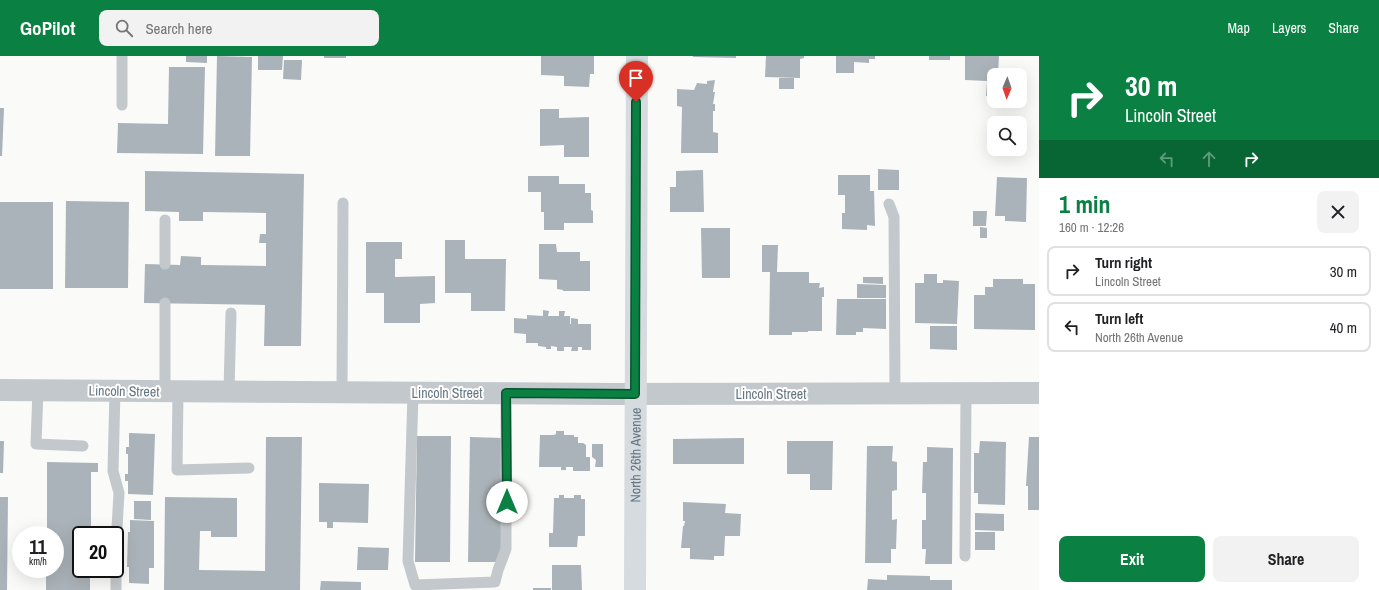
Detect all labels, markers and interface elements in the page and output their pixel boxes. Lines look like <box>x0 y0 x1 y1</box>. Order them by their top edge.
search box <box>99 10 379 46</box>
text: GoPilot <box>20 15 75 41</box>
icon: search <box>113 17 135 39</box>
text: Search here <box>145 18 212 39</box>
text: Map <box>1228 19 1250 37</box>
text: Layers <box>1272 19 1306 37</box>
text: Share <box>1328 19 1359 37</box>
pin <box>619 61 653 102</box>
icon: arrive <box>625 67 647 89</box>
text: 30 m <box>1125 67 1177 105</box>
north arrow <box>987 68 1027 108</box>
map controls <box>987 68 1027 156</box>
icon: right <box>1059 72 1111 124</box>
text: Lincoln Street <box>1125 103 1216 128</box>
button: search <box>987 116 1027 156</box>
icon: left <box>1156 148 1178 170</box>
icon: ahead <box>1198 148 1220 170</box>
icon: right <box>1240 148 1262 170</box>
text: 1 min <box>1059 188 1110 220</box>
button: close <box>1317 191 1359 233</box>
text: 160 m · 12:26 <box>1059 219 1124 236</box>
text: Turn right <box>1095 252 1152 273</box>
icon: right <box>1061 260 1083 282</box>
text: 30 m <box>1330 261 1357 282</box>
text: Lincoln Street <box>1095 273 1161 290</box>
text: Turn left <box>1095 308 1143 329</box>
icon: left <box>1061 316 1083 338</box>
text: 40 m <box>1330 317 1357 338</box>
text: North 26th Avenue <box>1095 329 1183 346</box>
street label: Lincoln Street <box>88 381 160 401</box>
street label: Lincoln Street <box>412 384 482 402</box>
street label: Lincoln Street <box>736 385 806 403</box>
street label: North 26th Avenue <box>626 407 645 503</box>
position arrow <box>486 481 528 523</box>
speed limit sign: 20 <box>72 526 124 578</box>
text: 11 <box>29 533 47 560</box>
button: Exit <box>1059 536 1205 582</box>
button: Share <box>1213 536 1359 582</box>
text: km/h <box>29 555 47 568</box>

